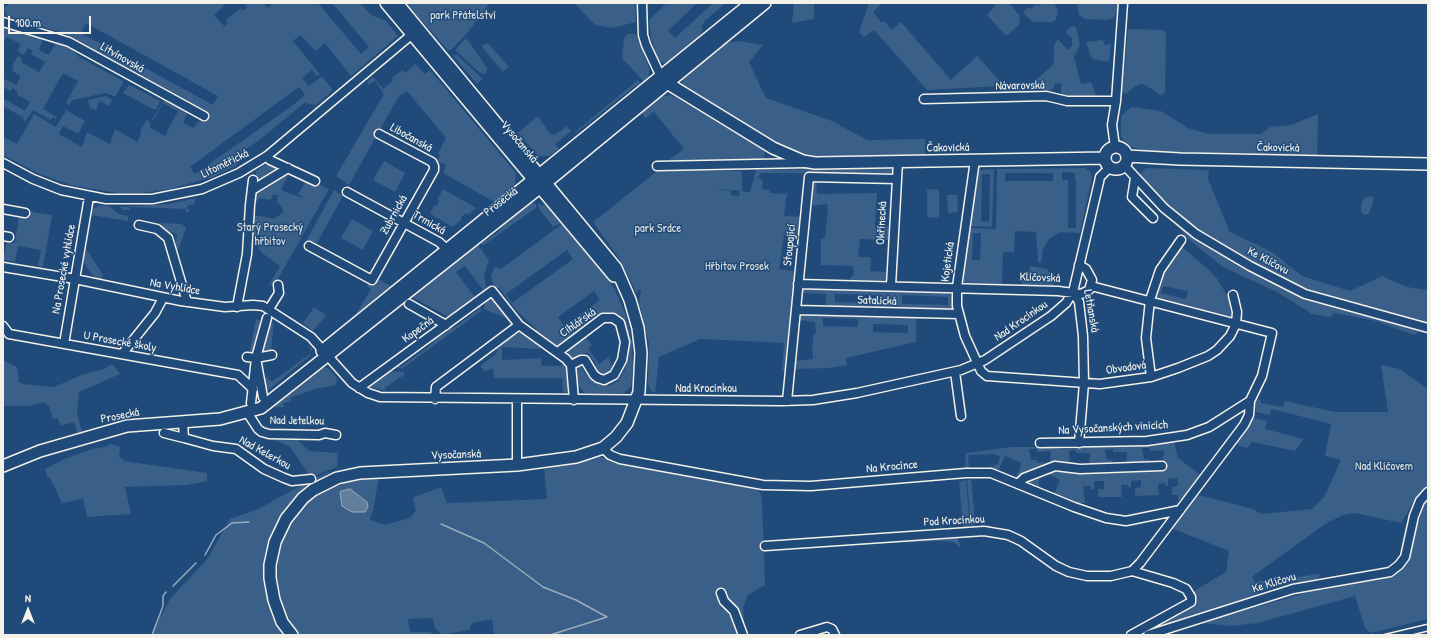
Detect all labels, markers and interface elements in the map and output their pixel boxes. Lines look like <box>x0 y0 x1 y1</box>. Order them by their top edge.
scale bar <box>10 8 93 34</box>
park label: park Přátelství <box>430 9 496 23</box>
text: 100 m <box>15 14 41 31</box>
street label: Litvínovská <box>98 40 146 76</box>
street label: Návarovská <box>995 78 1045 94</box>
street label: Vysočanská <box>497 118 541 166</box>
street label: Libočanská <box>387 121 435 155</box>
street label: Čakovická <box>926 140 970 156</box>
street label: Čakovická <box>1256 140 1300 156</box>
street label: Litoměřická <box>199 146 251 182</box>
street label: Prosecká <box>481 184 521 220</box>
street label: Zubrnická <box>377 193 411 237</box>
street label: Okřínecká <box>874 201 890 245</box>
street label: Trmická <box>410 208 448 238</box>
park label: Starý Prosecký hřbitov <box>237 221 303 249</box>
park label: park Srdce <box>635 222 681 236</box>
street label: Na Prosecké vyhlídce <box>49 223 79 315</box>
street label: Stoupající <box>781 223 799 267</box>
street label: Kojetická <box>938 241 958 283</box>
street label: Ke Klíčovu <box>1245 244 1291 278</box>
park label: Hřbitov Prosek <box>705 260 769 274</box>
street label: Klíčovská <box>1019 270 1061 286</box>
street label: Na Vyhlídce <box>149 276 201 298</box>
street label: Letňanská <box>1080 288 1102 334</box>
street label: Satalická <box>857 293 897 309</box>
street label: Nad Krocínkou <box>992 297 1050 345</box>
street label: Cihlářská <box>557 305 599 341</box>
street label: Kopečná <box>399 314 437 346</box>
street label: U Prosecké školy <box>82 328 158 356</box>
street label: Obvodová <box>1105 358 1147 378</box>
street label: Nad Krocínkou <box>675 382 737 396</box>
street label: Prosecká <box>100 405 140 427</box>
street label: Nad Jetelkou <box>270 413 324 429</box>
street label: Na Vysočanských vinicích <box>1058 418 1168 438</box>
street label: Nad Kelerkou <box>237 433 293 473</box>
street label: Vysočanská <box>431 447 481 463</box>
street label: Na Krocínce <box>866 458 918 476</box>
park label: Nad Klíčovem <box>1355 460 1413 474</box>
street label: Pod Krocínkou <box>923 512 985 530</box>
street label: Ke Klíčovu <box>1250 570 1298 596</box>
north arrow <box>8 590 48 630</box>
text: N <box>25 591 31 605</box>

